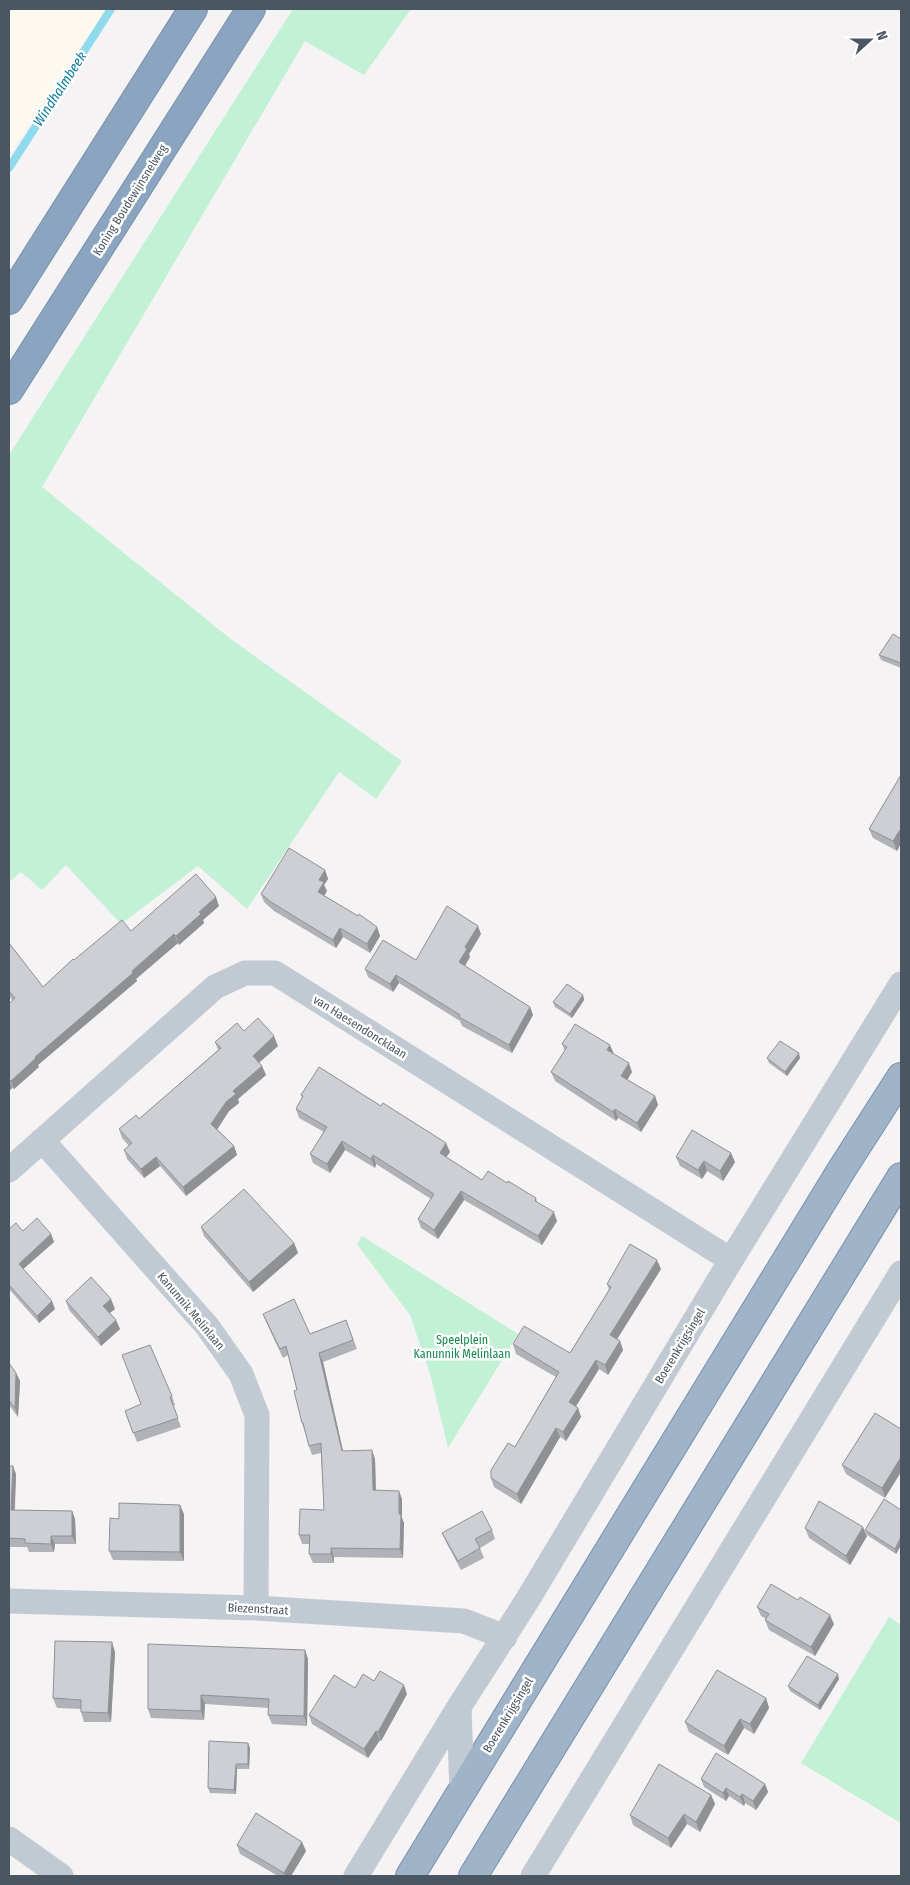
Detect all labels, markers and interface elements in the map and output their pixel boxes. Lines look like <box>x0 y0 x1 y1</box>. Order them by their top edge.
north arrow <box>845 15 895 65</box>
text: N <box>872 29 891 42</box>
water label: Windhalmbeek <box>30 49 90 129</box>
street label: Koning Boudewijnsnelweg <box>90 142 170 258</box>
street label: van Haesendoncklaan <box>311 993 409 1061</box>
street label: Kanunnik Melinlaan <box>154 1269 228 1353</box>
street label: Boerenkrijgsingel <box>652 1306 708 1386</box>
park label: Speelplein Kanunnik Melinlaan <box>414 1333 510 1361</box>
street label: Biezenstraat <box>227 1600 289 1618</box>
street label: Boerenkrijgsingel <box>480 1675 536 1755</box>

